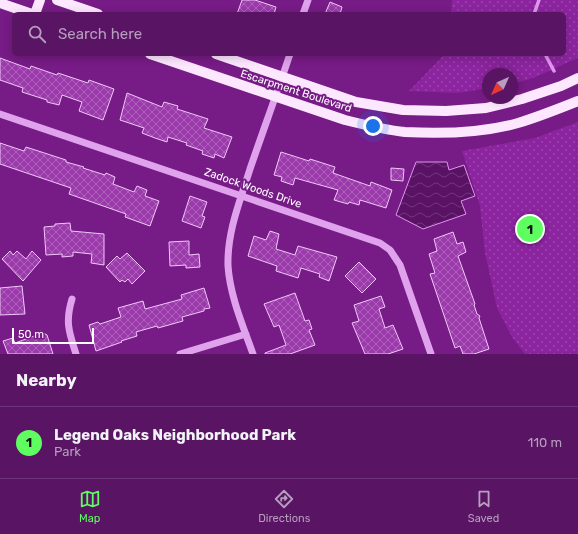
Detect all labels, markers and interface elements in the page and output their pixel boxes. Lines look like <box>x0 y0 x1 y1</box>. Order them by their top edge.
search box <box>12 12 566 56</box>
icon: search <box>26 23 48 45</box>
text: Search here <box>58 25 142 43</box>
street label: Escarpment Boulevard <box>239 67 353 115</box>
north arrow <box>482 68 518 104</box>
your location <box>363 116 383 136</box>
street label: Zadock Woods Drive <box>203 165 303 211</box>
pin: 1 <box>517 214 543 244</box>
scale bar <box>12 326 94 345</box>
text: 50 m <box>18 328 44 341</box>
text: Nearby <box>16 370 77 390</box>
text: Legend Oaks Neighborhood Park <box>54 426 296 444</box>
text: 1 <box>26 435 32 450</box>
text: 110 m <box>528 435 562 450</box>
text: Park <box>54 444 81 459</box>
tab: Map <box>79 488 101 525</box>
tab: Directions <box>258 488 310 525</box>
tab: Saved <box>468 488 499 525</box>

